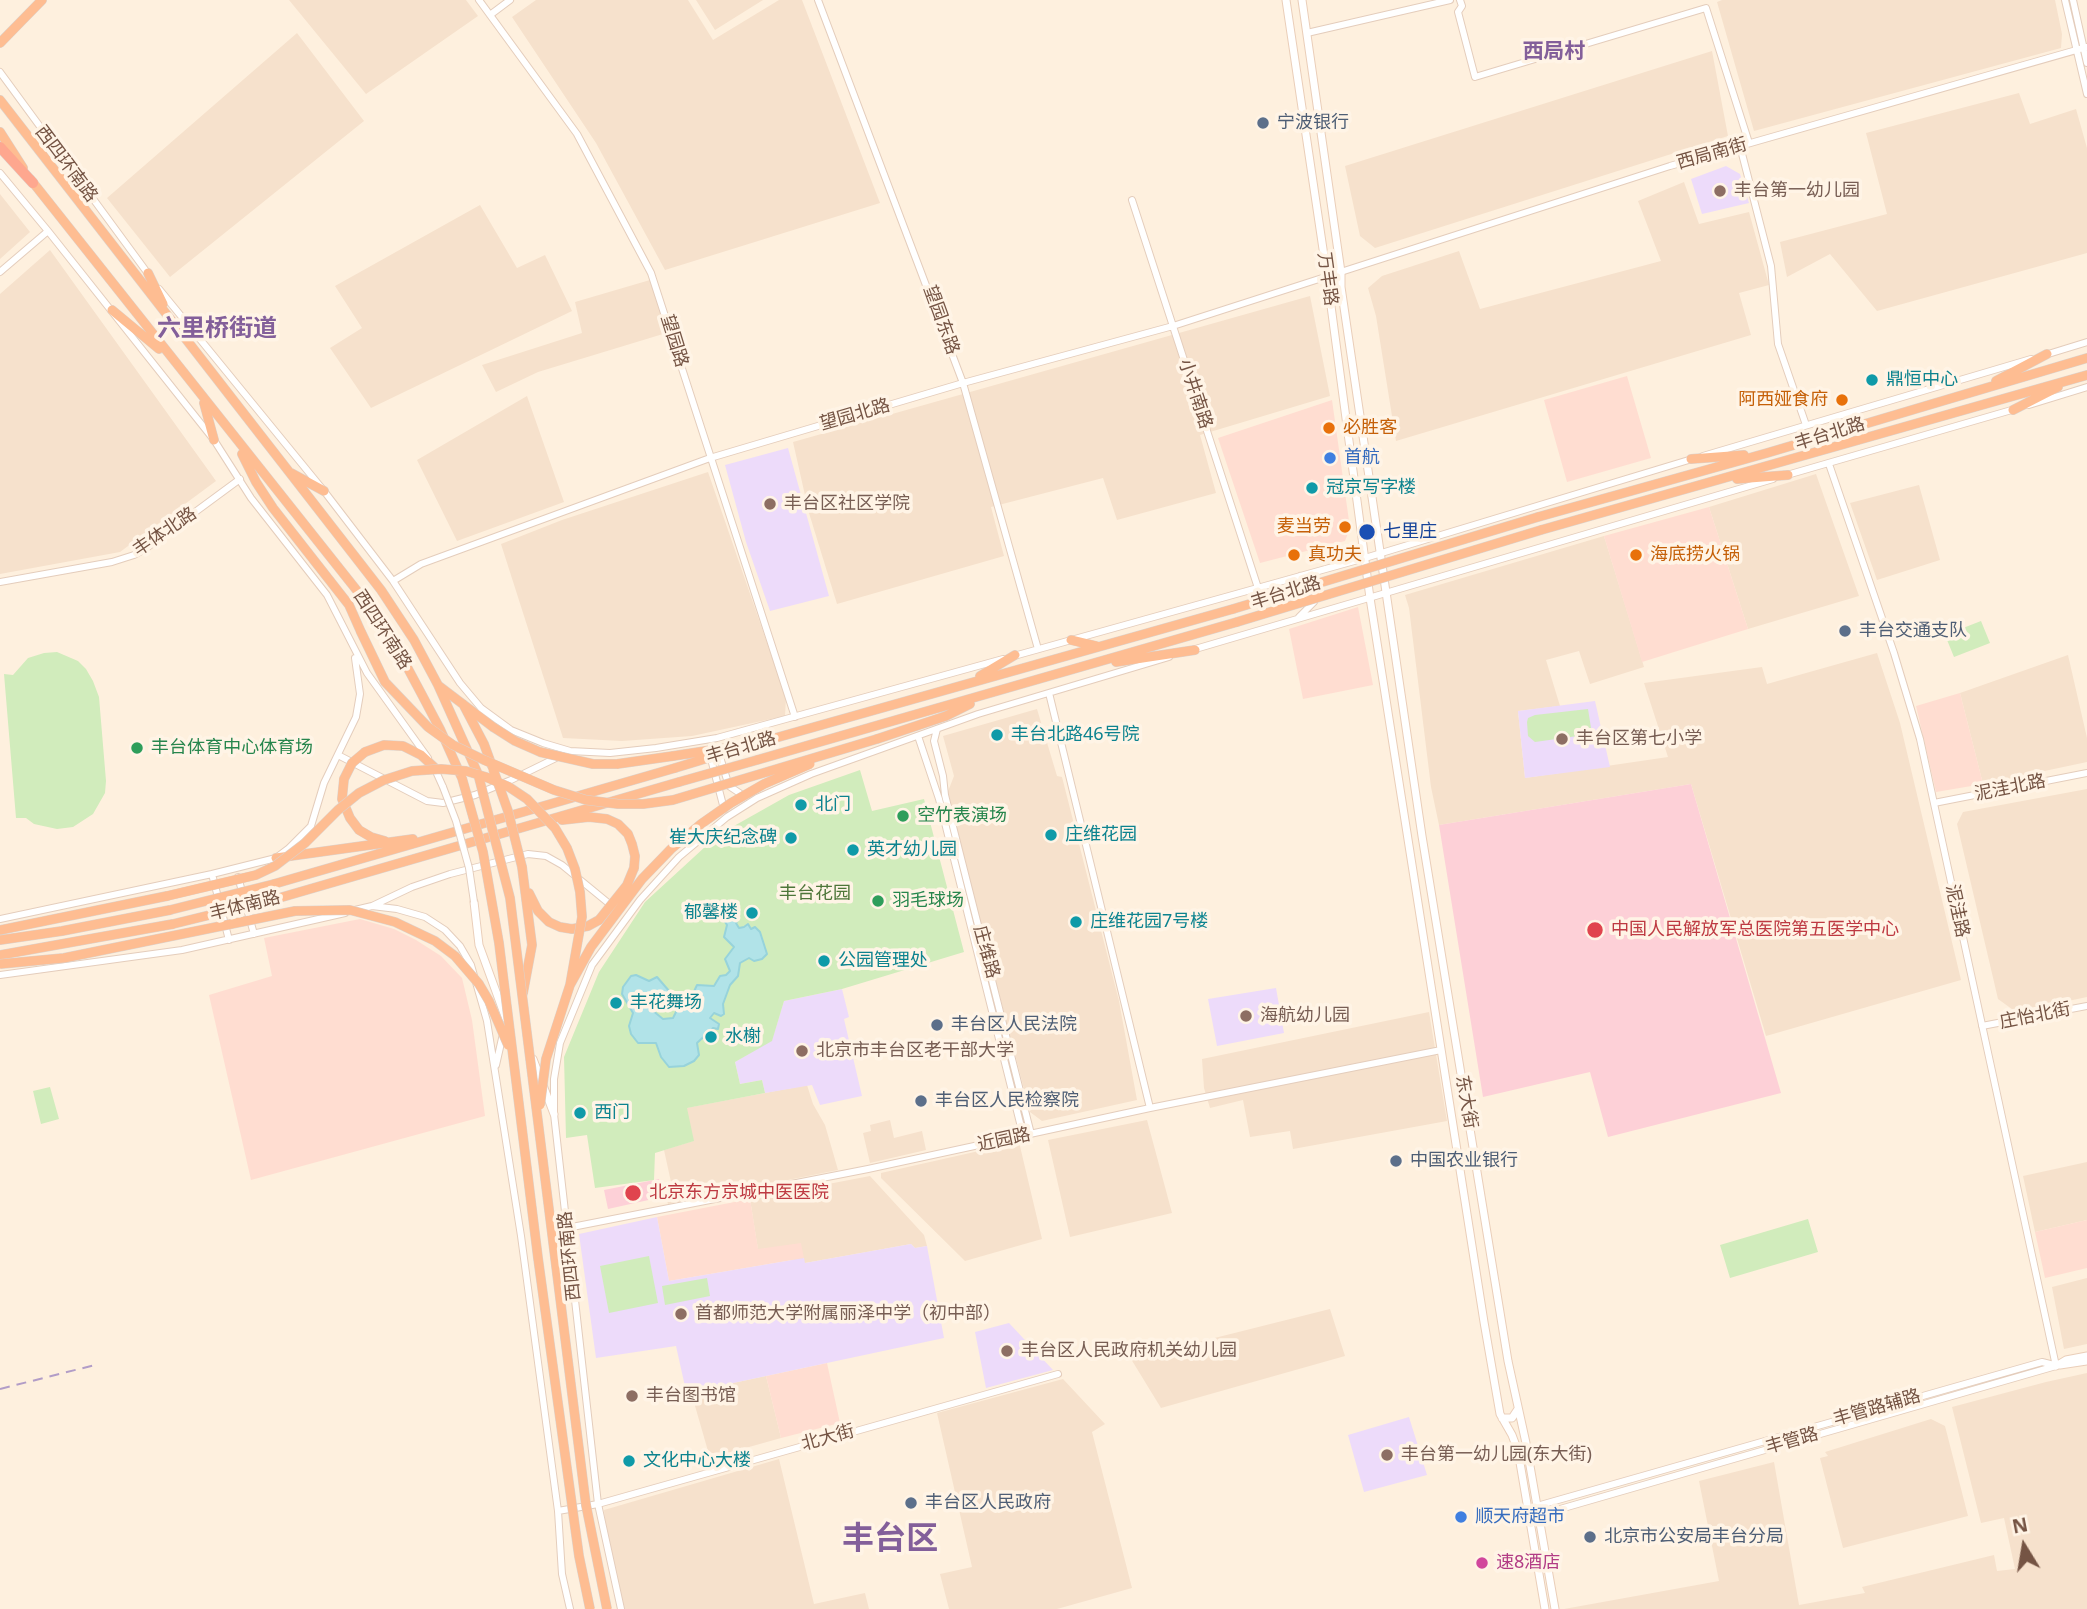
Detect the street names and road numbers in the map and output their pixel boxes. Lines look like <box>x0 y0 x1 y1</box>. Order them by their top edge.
street label: 西四环南路 <box>30 122 102 206</box>
street label: 西局南街 <box>1674 134 1750 174</box>
street label: 万丰路 <box>1313 251 1341 307</box>
street label: 望园东路 <box>919 282 963 358</box>
street label: 望园路 <box>656 312 692 370</box>
street label: 小井南路 <box>1174 356 1216 432</box>
street label: 望园北路 <box>817 395 893 435</box>
street label: 丰台北路 <box>1792 413 1868 455</box>
street label: 丰体北路 <box>129 503 201 561</box>
street label: 丰台北路 <box>1248 572 1324 614</box>
street label: 西四环南路 <box>348 586 416 674</box>
street label: 丰台北路 <box>703 728 779 768</box>
street label: 泥洼北路 <box>1973 771 2047 805</box>
street label: 泥洼路 <box>1941 882 1973 940</box>
street label: 丰体南路 <box>207 887 283 925</box>
street label: 庄维路 <box>969 923 1003 981</box>
street label: 庄怡北街 <box>1998 999 2072 1033</box>
street label: 东大街 <box>1451 1074 1481 1130</box>
street label: 近园路 <box>975 1124 1033 1156</box>
street label: 西四环南路 <box>555 1210 585 1302</box>
street label: 丰管路辅路 <box>1831 1385 1923 1431</box>
street label: 北大街 <box>799 1421 857 1455</box>
street label: 丰管路 <box>1763 1423 1821 1459</box>

